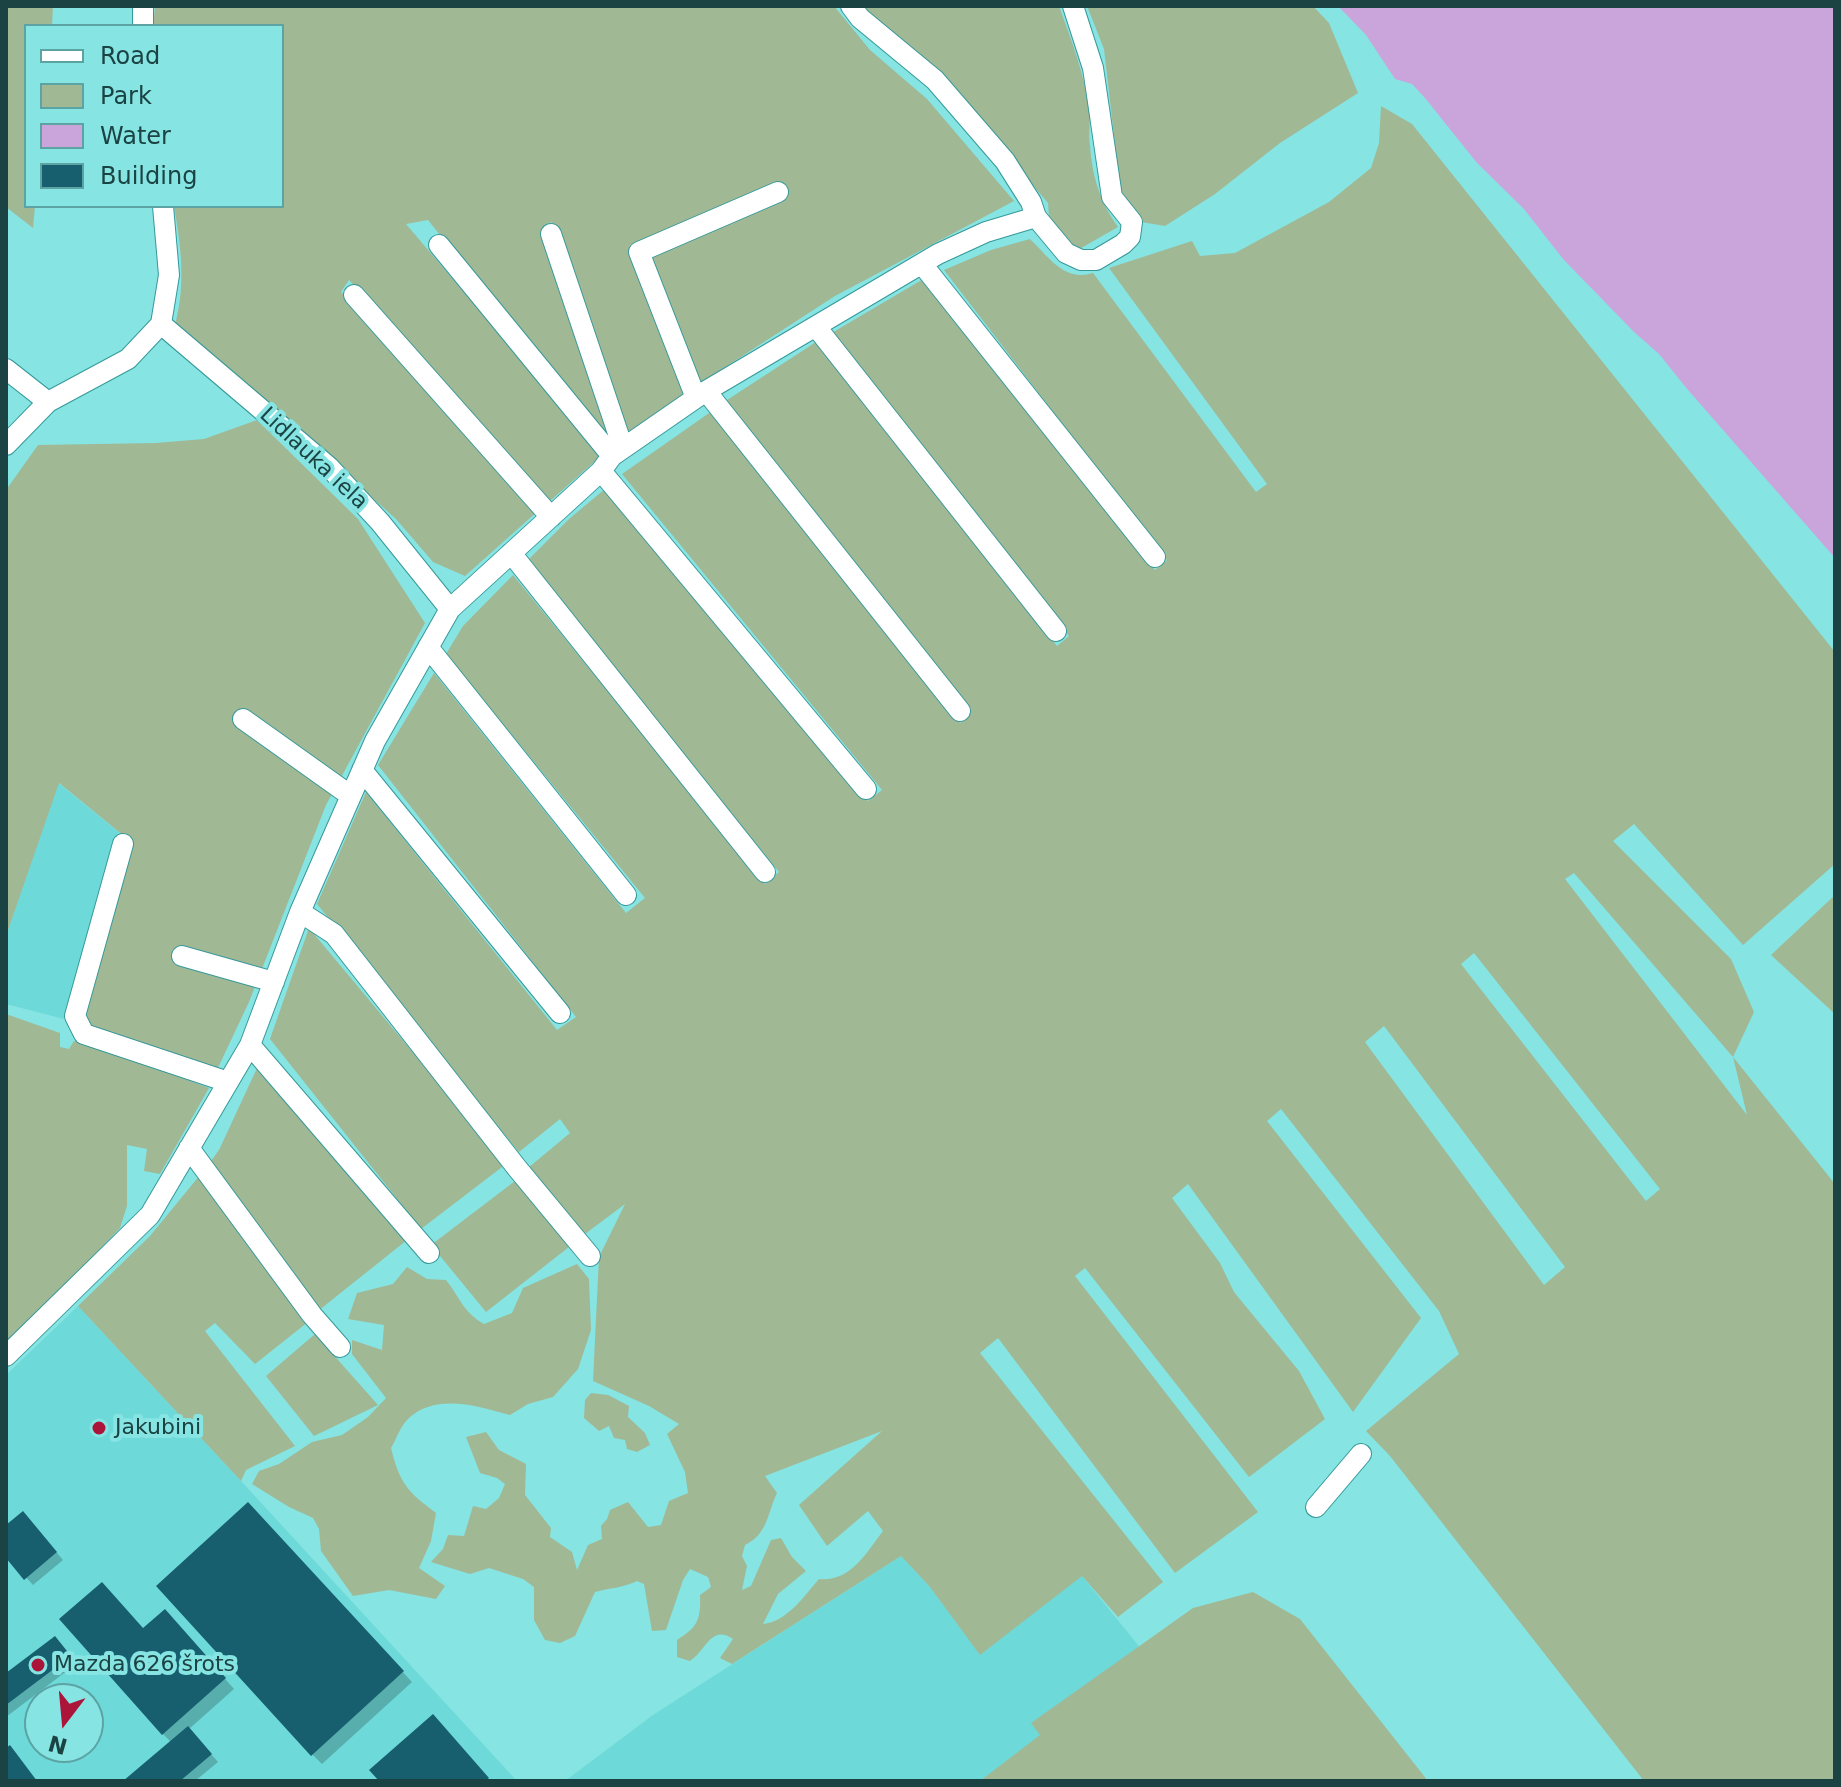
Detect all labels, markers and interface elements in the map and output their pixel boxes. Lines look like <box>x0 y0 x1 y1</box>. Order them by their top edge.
legend <box>24 24 284 208</box>
text: Road <box>100 42 160 70</box>
text: Park <box>100 82 152 110</box>
text: Water <box>100 122 171 150</box>
text: Building <box>100 162 197 190</box>
street label: Lidlauka iela <box>254 402 372 516</box>
place label: Jakubini <box>115 1415 201 1441</box>
marker: Jakubini <box>90 1419 108 1437</box>
place label: Mazda 626 šrots <box>54 1652 235 1678</box>
marker: Mazda 626 šrots <box>29 1656 47 1674</box>
north arrow <box>24 1683 104 1763</box>
text: N <box>46 1730 70 1759</box>

